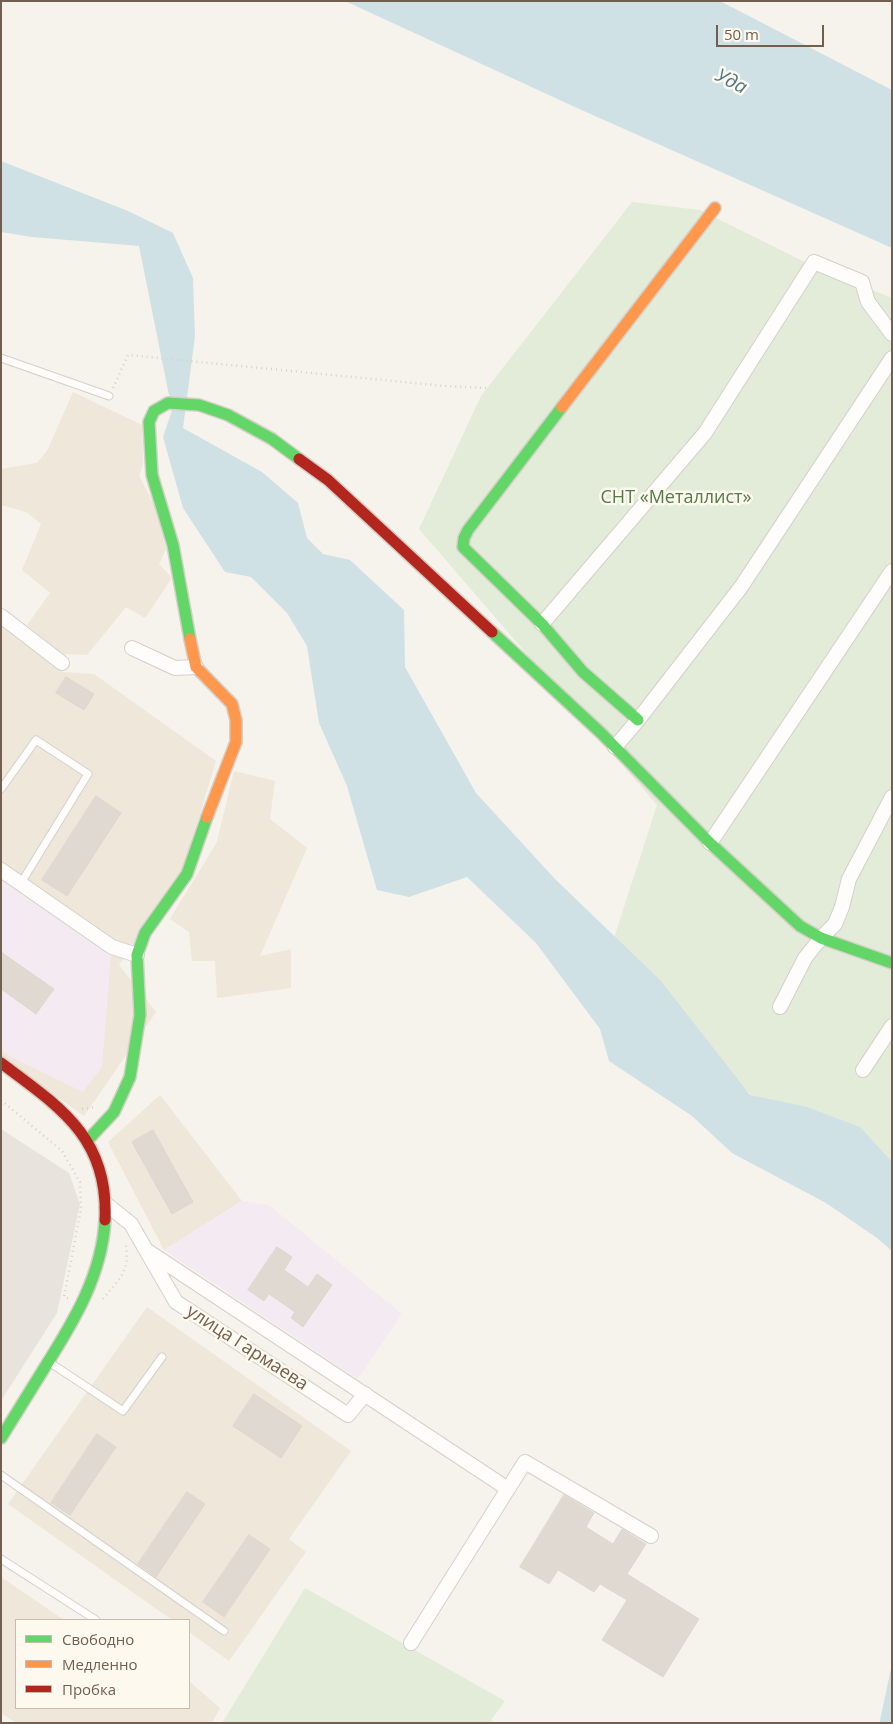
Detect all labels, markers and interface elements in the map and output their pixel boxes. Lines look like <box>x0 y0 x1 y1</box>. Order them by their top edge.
scale bar <box>718 15 826 47</box>
text: 50 m <box>724 24 759 44</box>
water label: Уда <box>711 65 751 99</box>
park label: СНТ «Металлист» <box>601 487 751 509</box>
street label: улица Гармаева <box>182 1301 312 1395</box>
legend <box>15 1619 190 1709</box>
text: Свободно <box>62 1629 134 1649</box>
text: Медленно <box>62 1654 138 1674</box>
text: Пробка <box>62 1679 116 1699</box>

